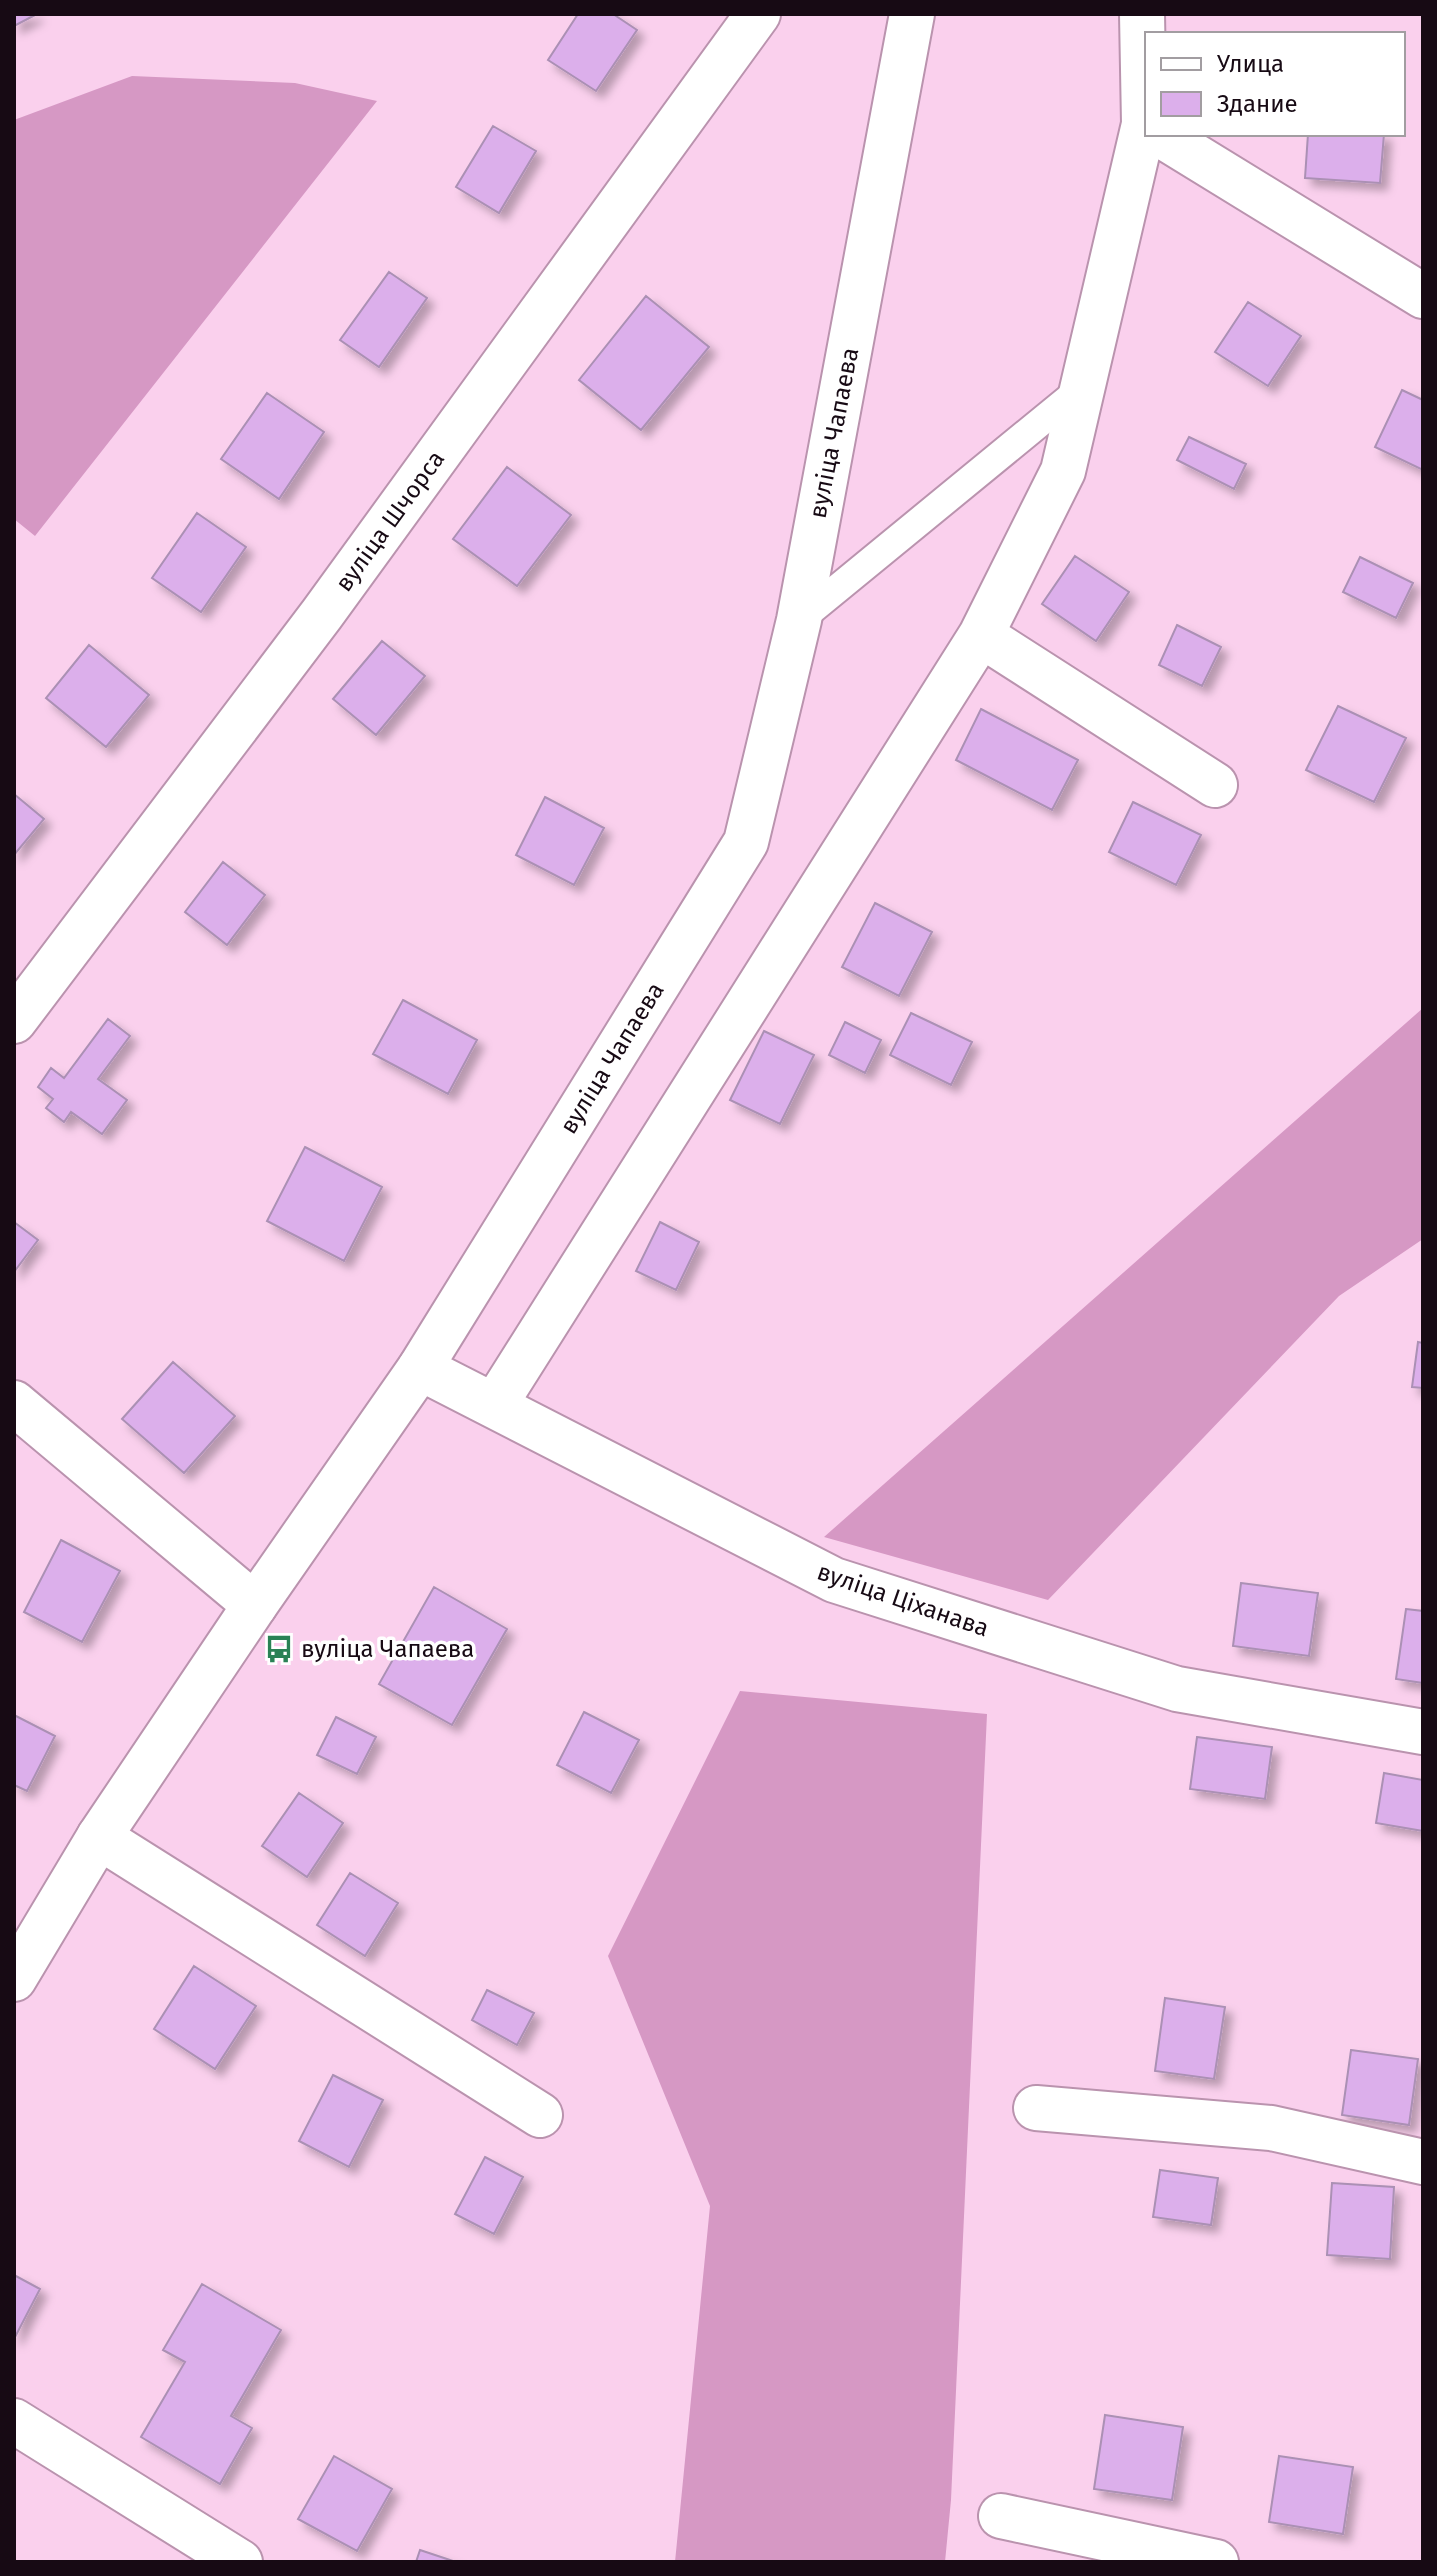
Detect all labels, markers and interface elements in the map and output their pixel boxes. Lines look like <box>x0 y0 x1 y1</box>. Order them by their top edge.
legend <box>1145 32 1405 136</box>
text: Улица <box>1217 50 1284 78</box>
text: Здание <box>1217 90 1298 118</box>
street label: вуліца Чапаева <box>804 345 864 521</box>
street label: вуліца Шчорса <box>330 445 450 597</box>
street label: вуліца Чапаева <box>554 977 670 1139</box>
street label: вуліца Ціханава <box>814 1558 992 1642</box>
bus stop icon: вуліца Чапаева <box>264 1634 294 1664</box>
place label: вуліца Чапаева <box>301 1635 474 1663</box>

